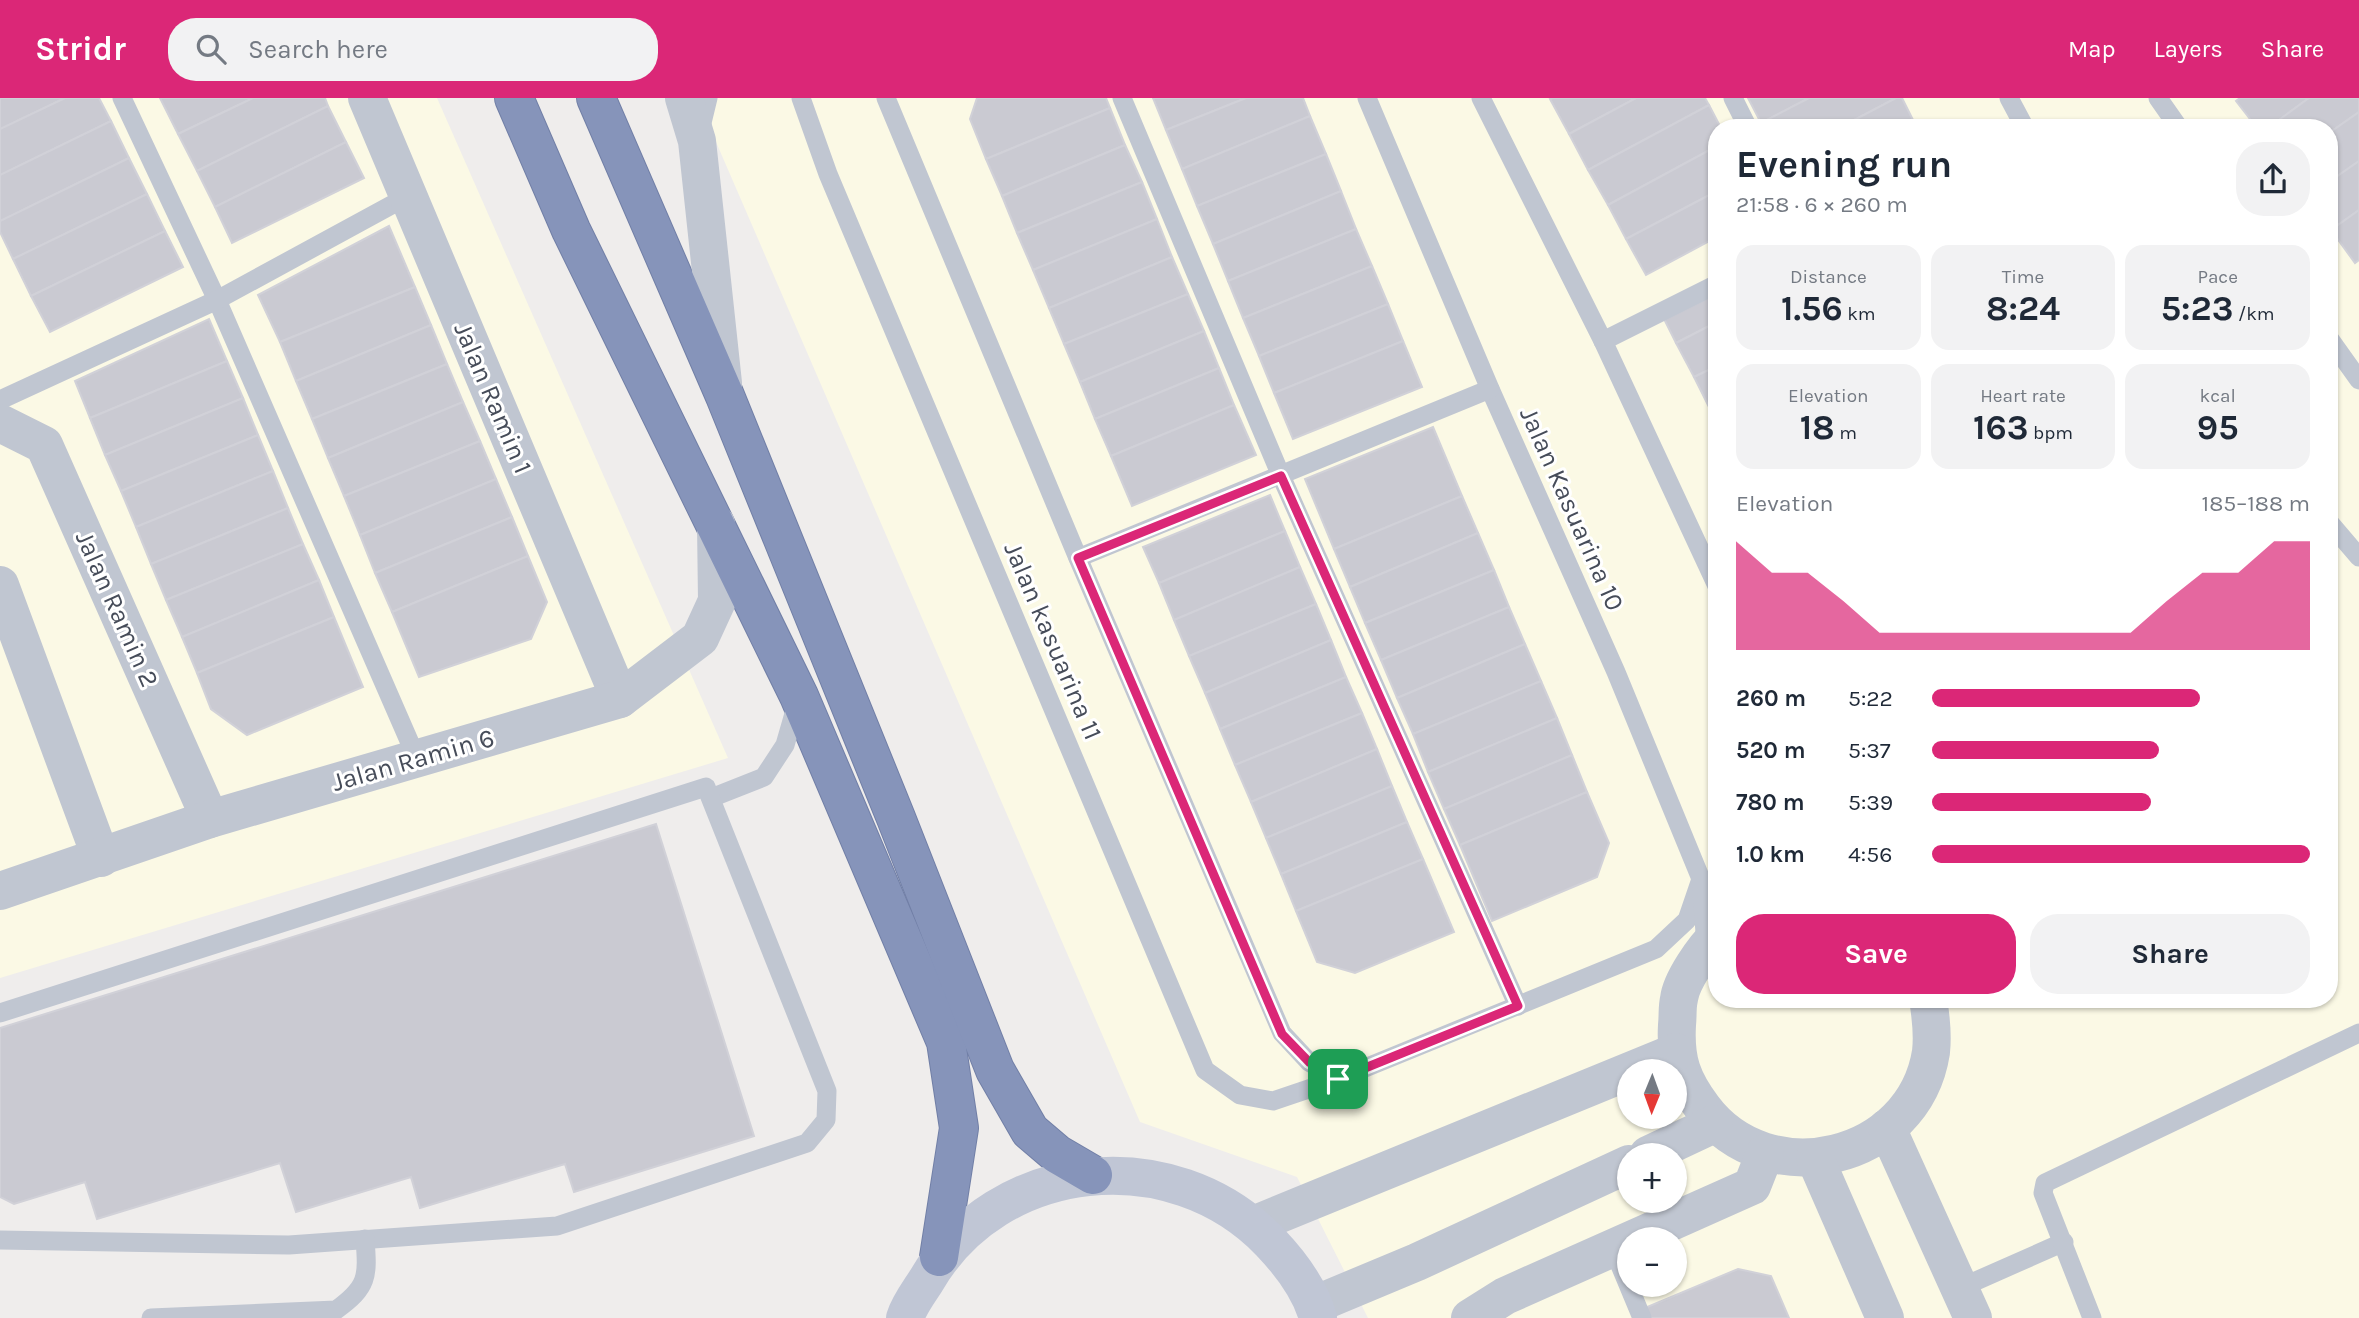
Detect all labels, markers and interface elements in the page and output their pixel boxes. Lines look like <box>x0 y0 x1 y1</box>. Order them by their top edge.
search box <box>168 18 658 81</box>
text: Stridr <box>35 30 126 68</box>
icon: search <box>192 30 230 68</box>
text: Search here <box>248 34 388 65</box>
text: Map <box>2068 35 2116 63</box>
text: Layers <box>2154 35 2223 63</box>
text: Share <box>2261 35 2324 63</box>
text: Evening run <box>1736 142 1952 187</box>
button: share <box>2236 142 2310 216</box>
text: 21:58 · 6 × 260 m <box>1736 191 1908 218</box>
text: Distance <box>1790 266 1867 288</box>
text: Time <box>2002 266 2044 288</box>
text: Pace <box>2197 266 2238 288</box>
text: 1.56 <box>1781 288 1843 329</box>
text: 8:24 <box>1986 288 2060 329</box>
text: 5:23 <box>2161 288 2233 329</box>
text: km <box>1843 303 1876 325</box>
text: /km <box>2233 303 2275 325</box>
street label: Jalan Ramin 1 <box>447 318 539 478</box>
text: Elevation <box>1788 385 1869 407</box>
text: Heart rate <box>1980 385 2066 407</box>
text: kcal <box>2200 385 2236 407</box>
street label: Jalan Kasuarina 10 <box>1513 402 1631 616</box>
text: 18 <box>1800 407 1835 448</box>
text: 163 <box>1973 407 2028 448</box>
text: 95 <box>2197 407 2239 448</box>
text: m <box>1835 422 1857 444</box>
text: bpm <box>2028 422 2073 444</box>
text: Elevation <box>1736 490 1833 517</box>
text: 185–188 m <box>2202 490 2310 517</box>
street label: Jalan Ramin 2 <box>69 526 165 692</box>
street label: Jalan kasuarina 11 <box>997 538 1109 744</box>
text: 260 m <box>1736 685 1806 712</box>
text: 5:22 <box>1848 685 1893 712</box>
street label: Jalan Ramin 6 <box>328 722 498 798</box>
text: 520 m <box>1736 737 1806 764</box>
text: 5:37 <box>1848 737 1891 764</box>
text: 780 m <box>1736 789 1805 816</box>
text: 5:39 <box>1848 789 1893 816</box>
text: 1.0 km <box>1736 841 1805 868</box>
text: 4:56 <box>1848 841 1892 868</box>
button: Save <box>1736 914 2016 994</box>
button: Share <box>2030 914 2310 994</box>
pin <box>1308 1049 1368 1109</box>
north arrow <box>1617 1059 1687 1129</box>
map controls <box>1617 1059 1687 1297</box>
icon: arrive <box>1319 1060 1357 1098</box>
button: + <box>1617 1143 1687 1213</box>
button: − <box>1617 1227 1687 1297</box>

